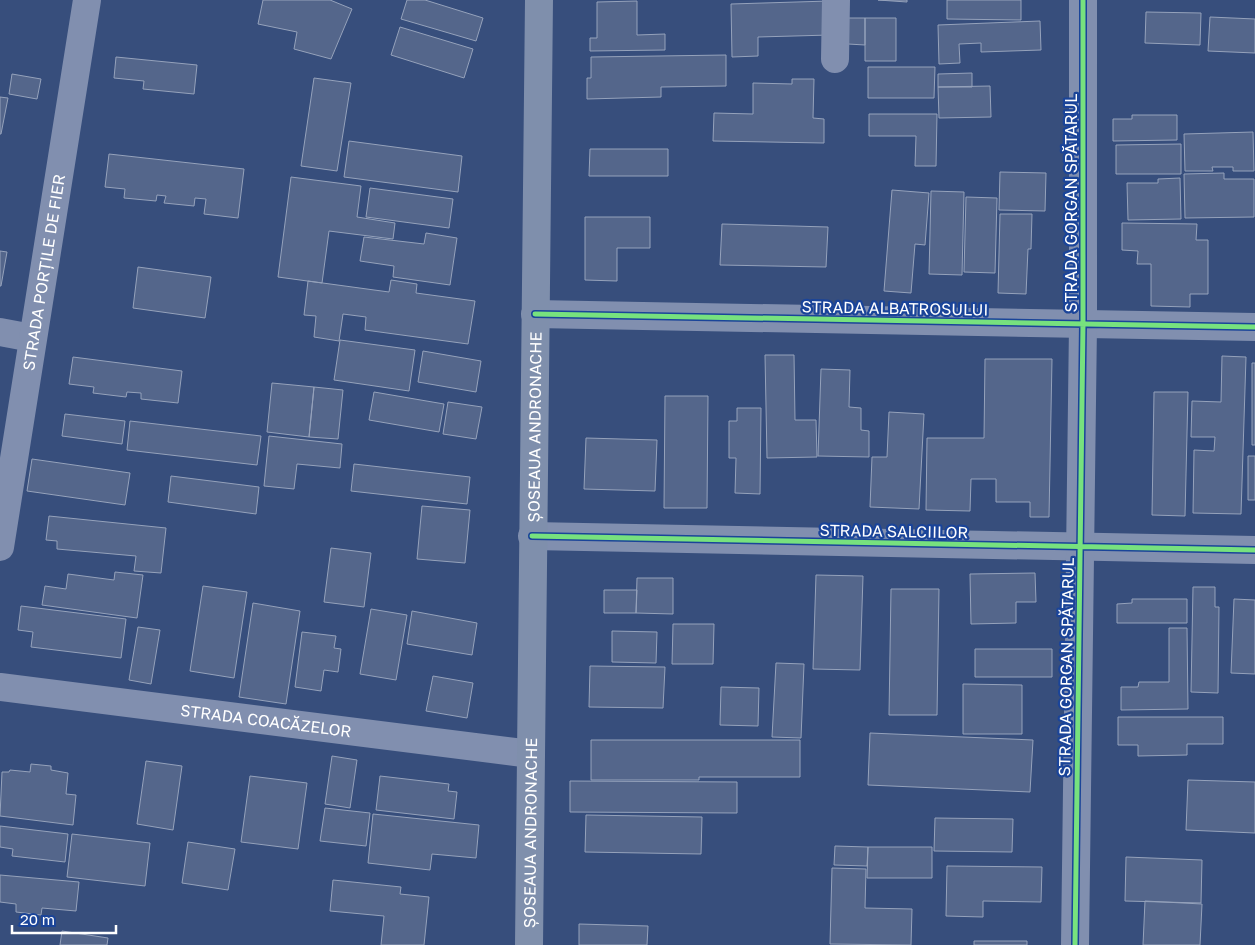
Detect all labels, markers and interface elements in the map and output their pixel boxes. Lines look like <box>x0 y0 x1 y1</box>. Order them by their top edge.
street label: STRADA GORGAN SPĂTARUL <box>1061 94 1081 312</box>
street label: STRADA PORȚILE DE FIER <box>18 173 69 372</box>
street label: STRADA ALBATROSULUI <box>801 296 989 320</box>
street label: ȘOSEAUA ANDRONACHE <box>523 332 545 522</box>
street label: STRADA SALCIILOR <box>820 520 969 542</box>
street label: STRADA GORGAN SPĂTARUL <box>1054 557 1078 777</box>
street label: STRADA COACĂZELOR <box>179 700 353 741</box>
street label: ȘOSEAUA ANDRONACHE <box>519 738 541 928</box>
scale bar <box>12 902 116 934</box>
text: 20 m <box>20 910 55 928</box>

